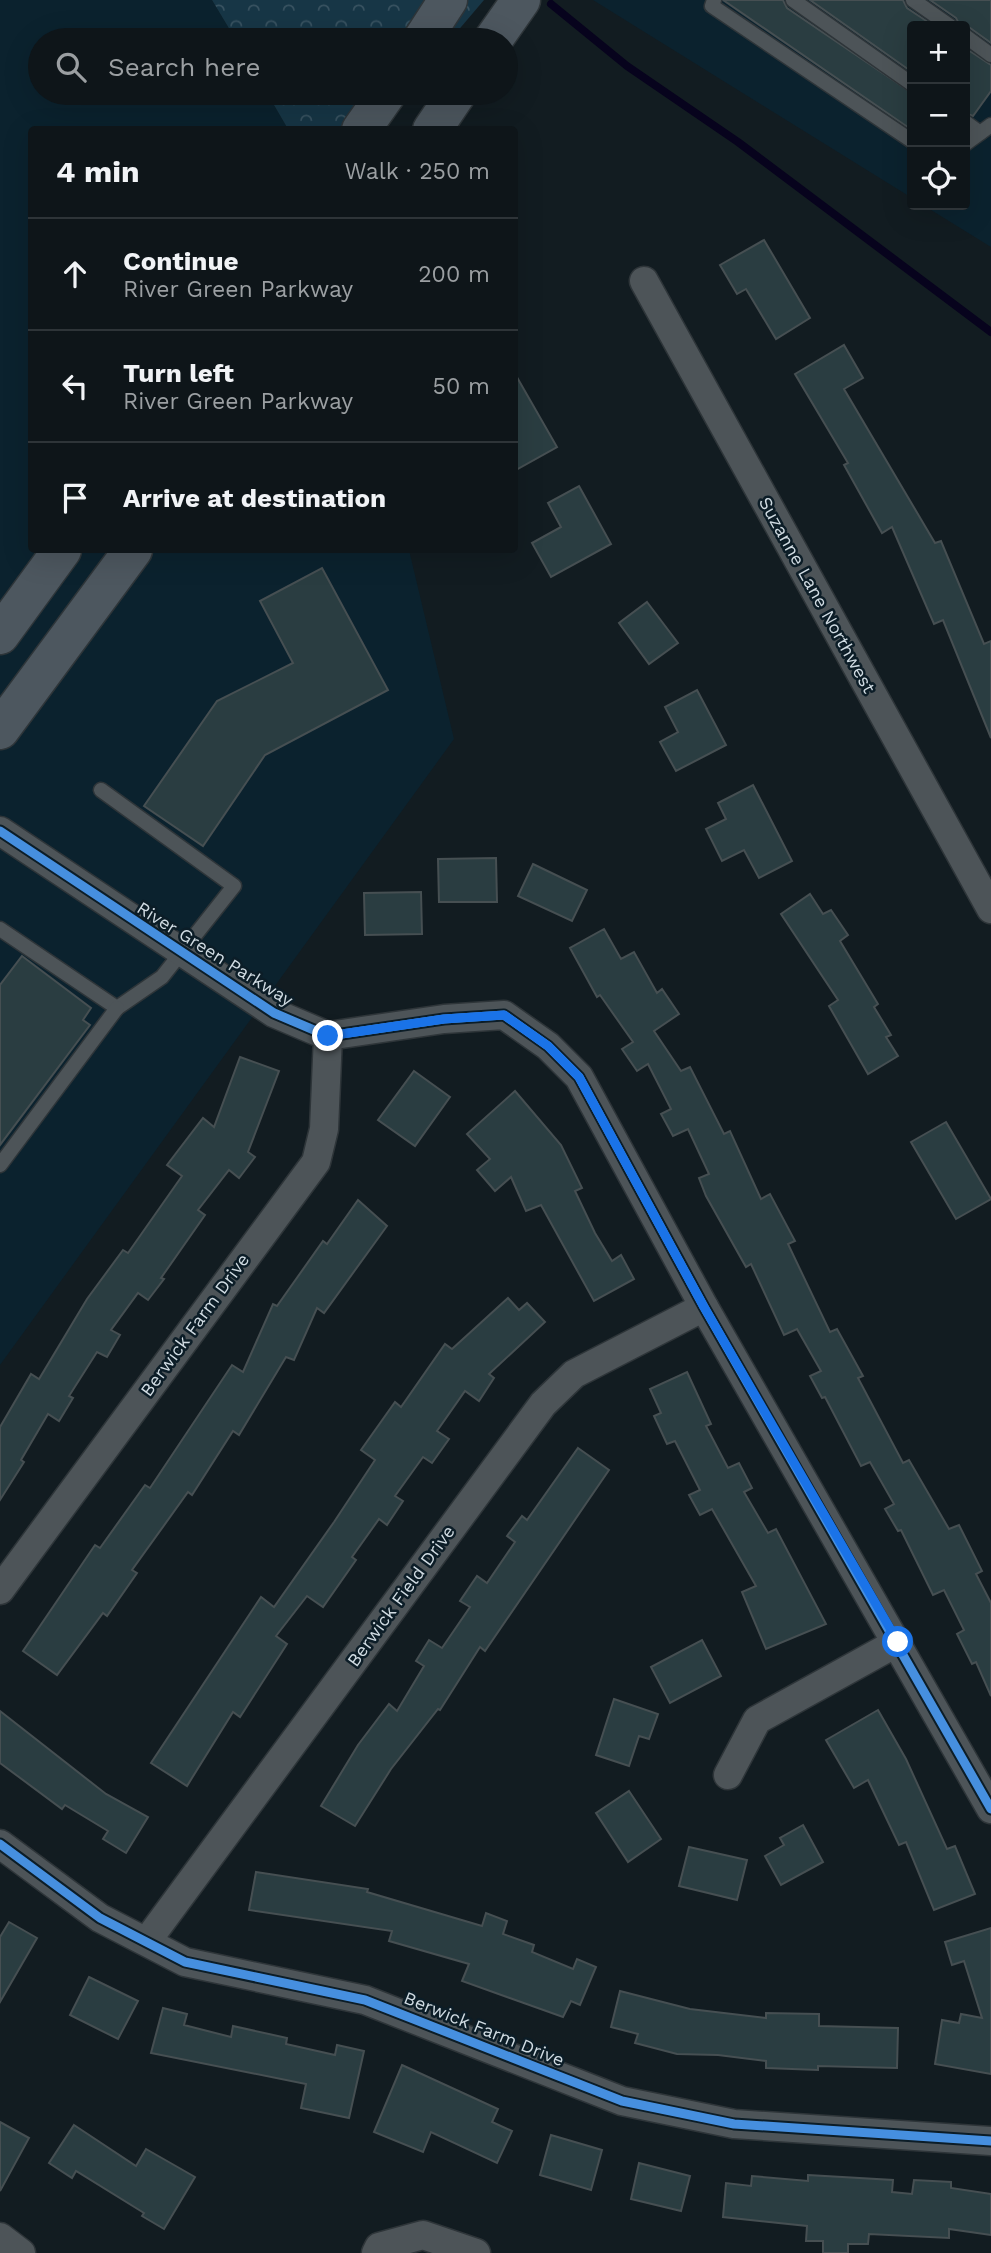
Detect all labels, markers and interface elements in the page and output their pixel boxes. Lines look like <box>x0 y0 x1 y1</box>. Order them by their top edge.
map controls <box>907 21 970 210</box>
button: + <box>907 21 970 84</box>
search box <box>28 28 518 105</box>
icon: search <box>52 48 90 86</box>
text: Search here <box>108 52 260 82</box>
button: − <box>907 84 970 147</box>
button: locate <box>907 147 970 210</box>
text: 4 min <box>56 154 140 189</box>
text: Walk · 250 m <box>344 158 490 185</box>
text: Continue <box>123 246 239 276</box>
icon: ahead <box>56 255 94 293</box>
text: 200 m <box>418 261 490 288</box>
text: River Green Parkway <box>123 276 353 303</box>
text: Turn left <box>123 358 234 388</box>
icon: left <box>56 367 94 405</box>
text: 50 m <box>433 373 490 400</box>
text: River Green Parkway <box>123 388 353 415</box>
icon: arrive <box>56 479 94 517</box>
text: Arrive at destination <box>123 483 386 513</box>
street label: Suzanne Lane Northwest <box>755 493 880 697</box>
street label: River Green Parkway <box>133 897 298 1011</box>
route end <box>312 1020 343 1051</box>
street label: Berwick Farm Drive <box>136 1249 253 1400</box>
street label: Berwick Field Drive <box>342 1521 459 1670</box>
route start <box>882 1626 913 1657</box>
street label: Berwick Farm Drive <box>401 1987 567 2070</box>

